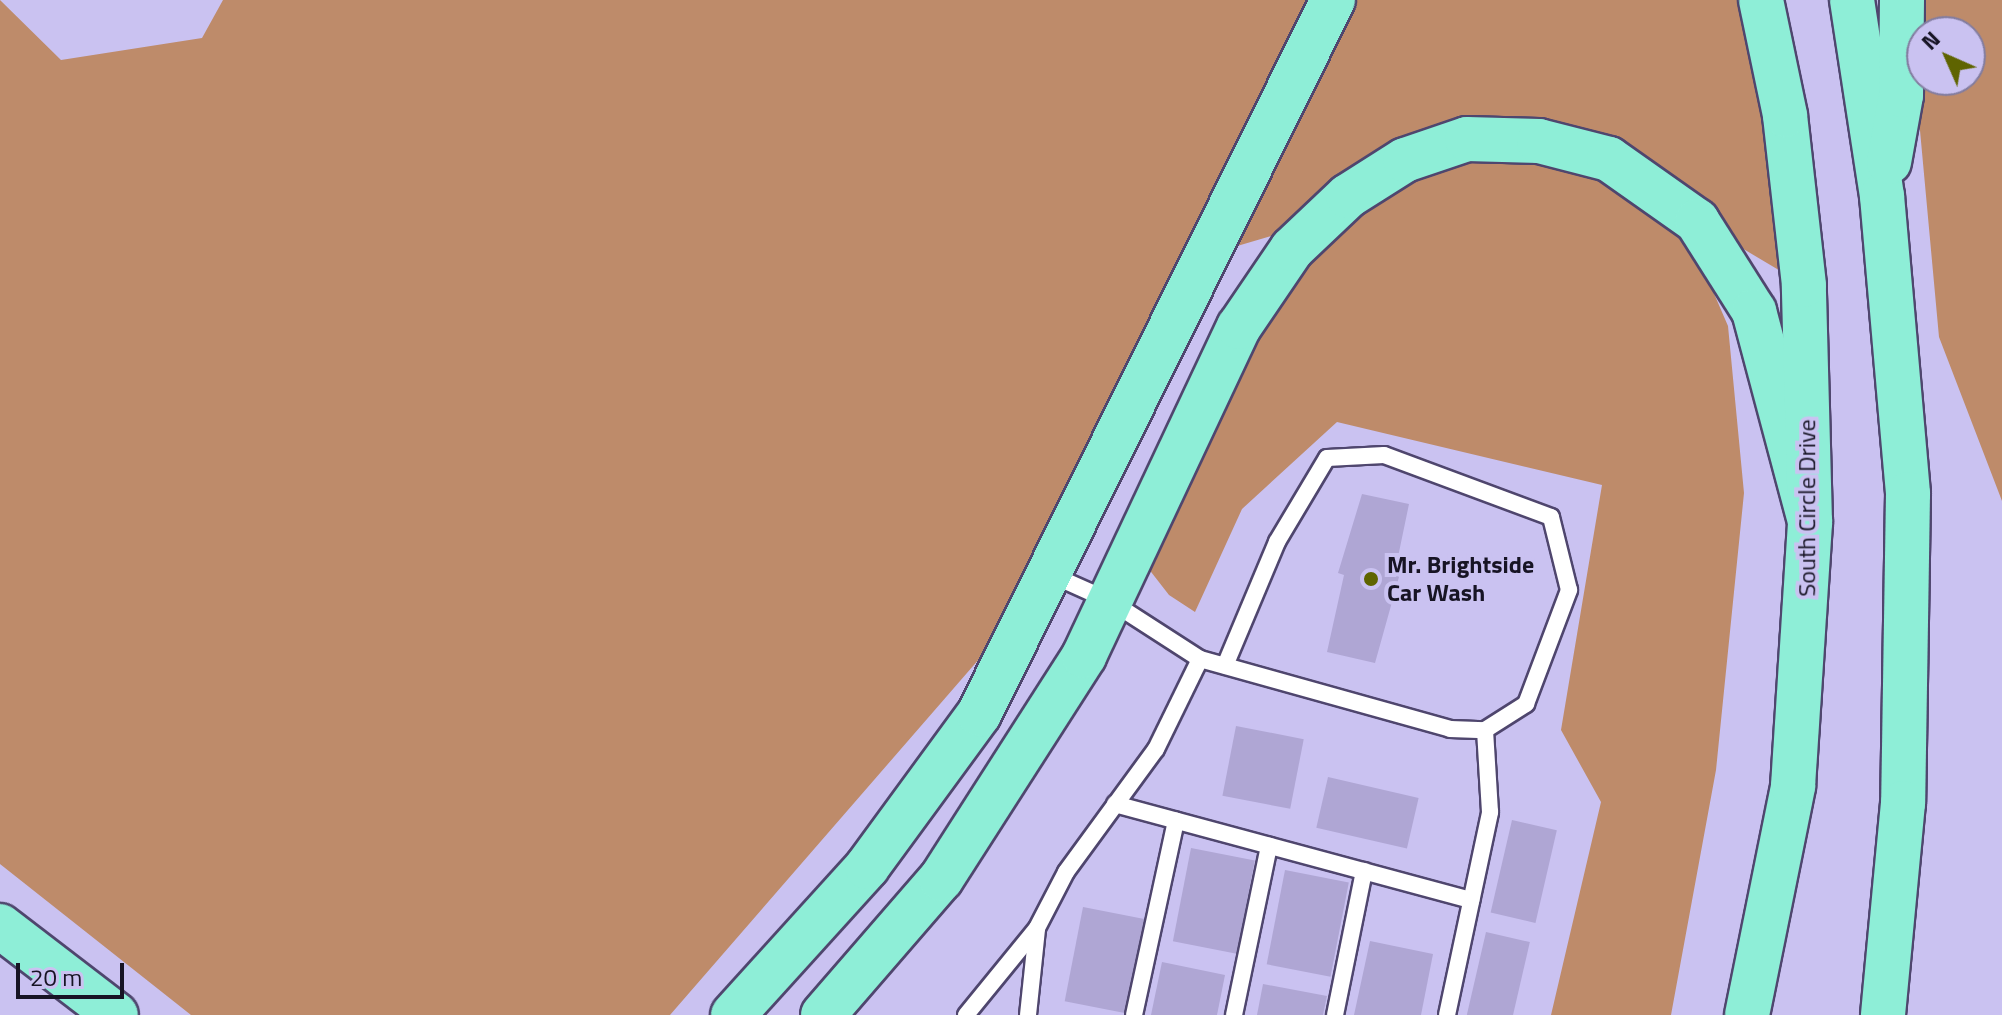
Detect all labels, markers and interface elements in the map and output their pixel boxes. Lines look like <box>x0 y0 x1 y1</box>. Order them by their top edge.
north arrow <box>1906 16 1986 96</box>
text: N <box>1913 23 1948 58</box>
street label: South Circle Drive <box>1793 419 1821 597</box>
place label: Mr. Brightside Car Wash <box>1387 551 1534 607</box>
marker: Mr. Brightside Car Wash <box>1362 570 1380 588</box>
scale bar <box>20 947 128 997</box>
text: 20 m <box>30 959 82 995</box>

